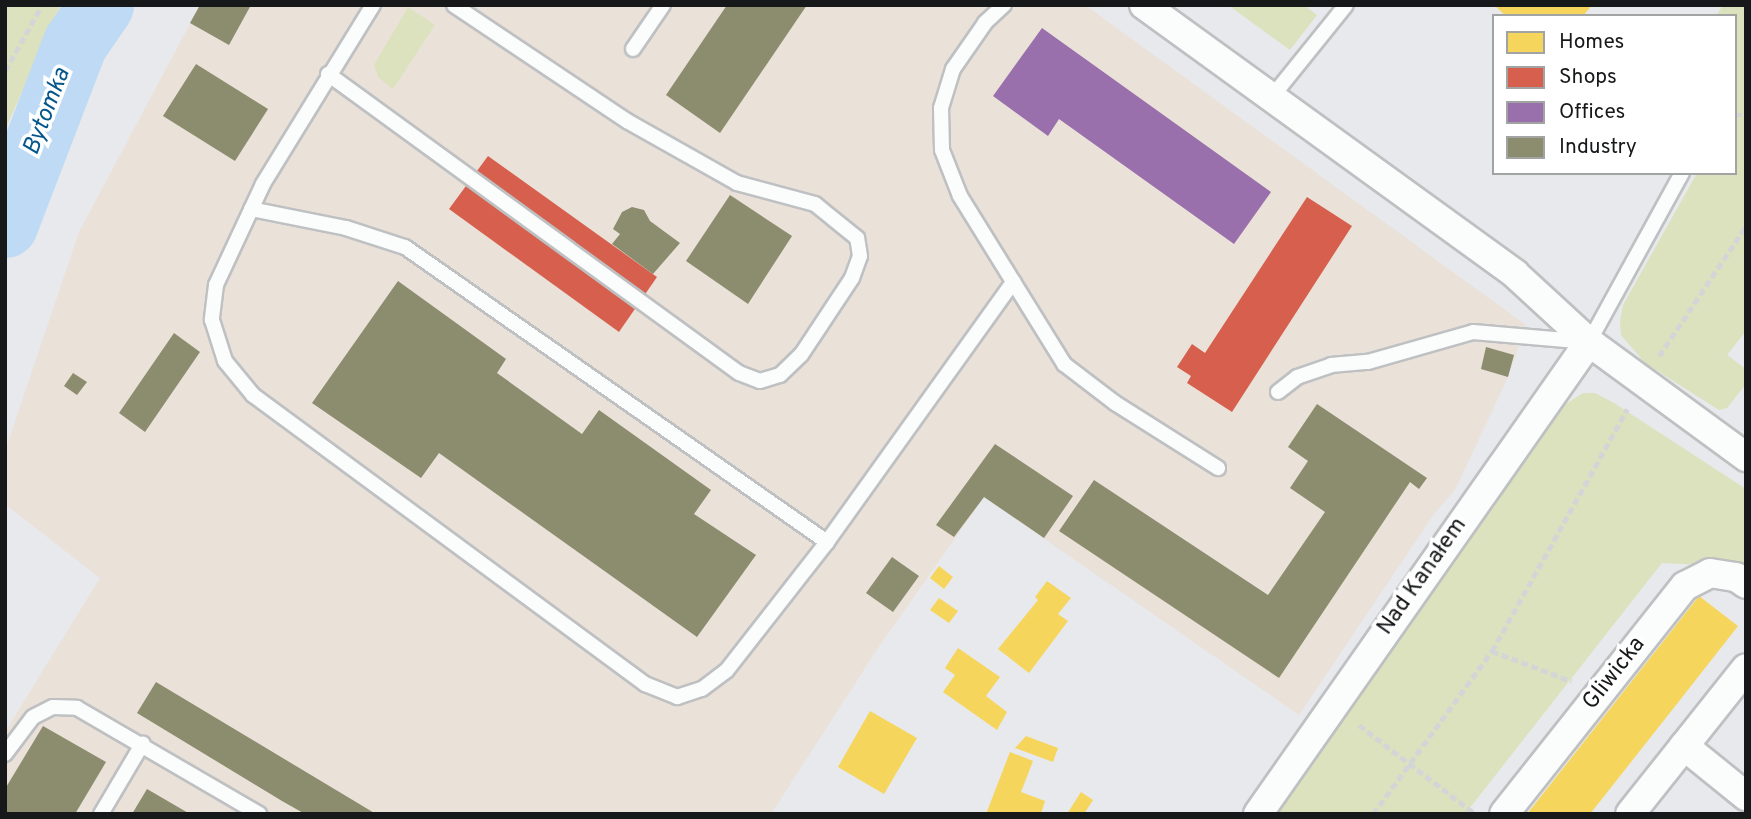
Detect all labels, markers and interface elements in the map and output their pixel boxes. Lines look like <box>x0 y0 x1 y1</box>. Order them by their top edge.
legend <box>1492 14 1737 175</box>
text: Homes <box>1559 29 1624 56</box>
water label: Bytomka <box>18 64 78 160</box>
text: Shops <box>1559 64 1617 91</box>
text: Offices <box>1559 99 1625 126</box>
text: Industry <box>1559 134 1637 161</box>
street label: Nad Kanałem <box>1372 513 1474 641</box>
street label: Gliwicka <box>1578 632 1652 716</box>

